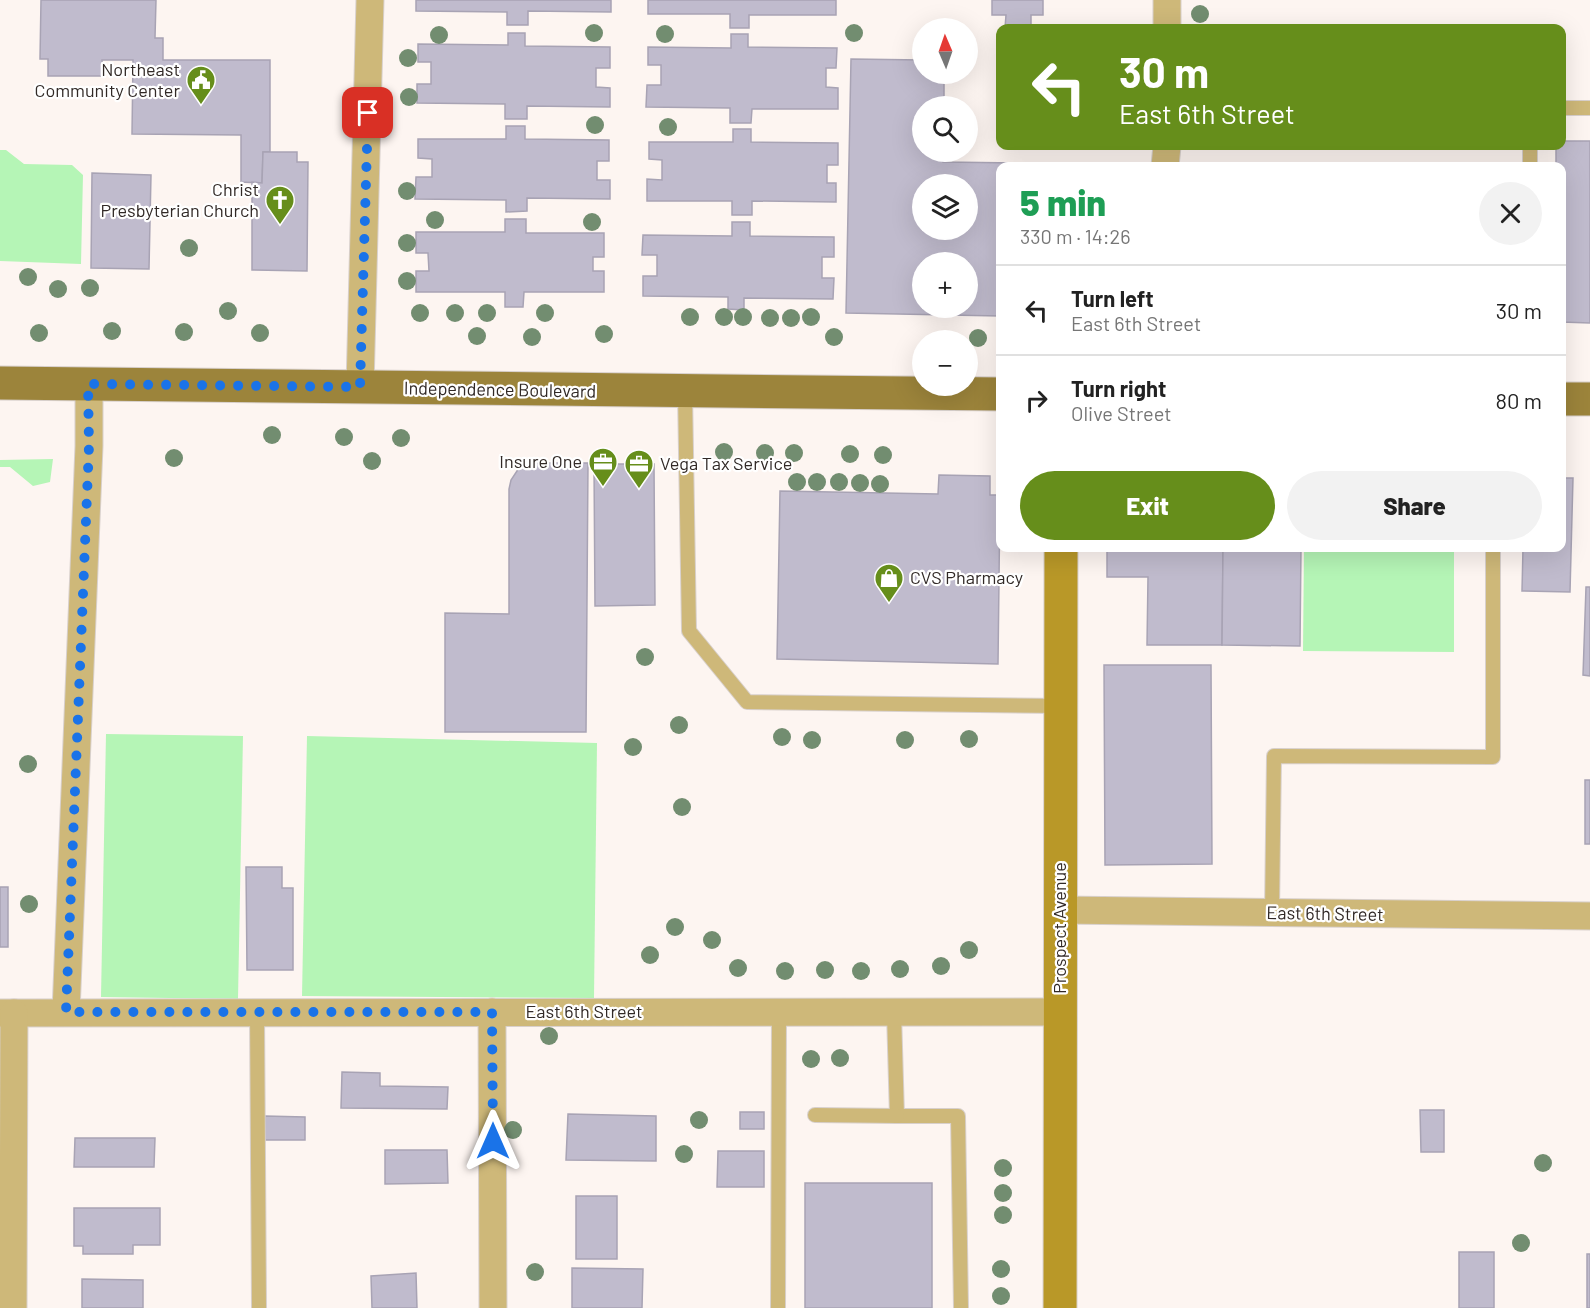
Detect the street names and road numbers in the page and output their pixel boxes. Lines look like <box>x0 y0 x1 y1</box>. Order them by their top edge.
street label: Independence Boulevard <box>404 376 596 402</box>
street label: Prospect Avenue <box>1048 862 1070 994</box>
street label: East 6th Street <box>1266 901 1384 925</box>
street label: East 6th Street <box>525 1000 643 1022</box>

